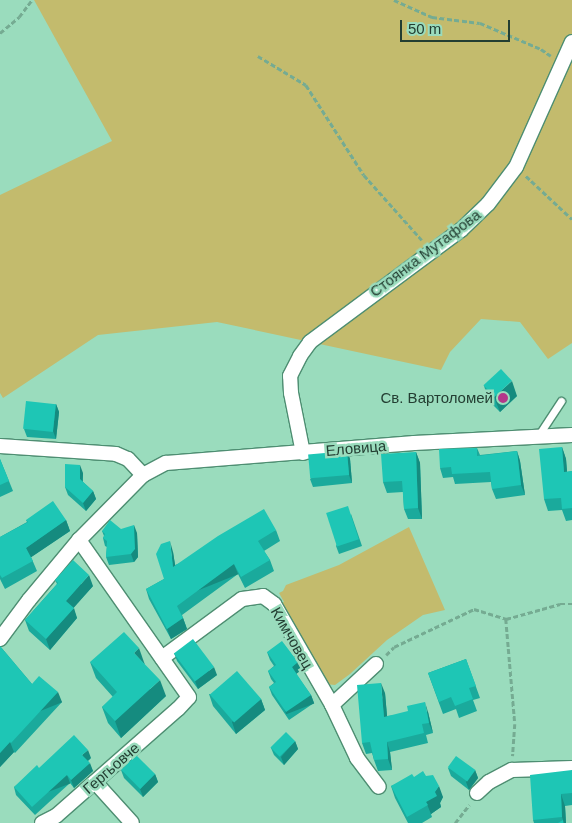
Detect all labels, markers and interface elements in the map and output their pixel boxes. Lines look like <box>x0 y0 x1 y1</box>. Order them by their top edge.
scale bar <box>402 10 512 42</box>
text: 50 m <box>408 20 441 37</box>
street label: Стоянка Мутафова <box>366 206 484 300</box>
place label: Св. Вартоломей <box>380 389 493 407</box>
marker: Св. Вартоломей <box>497 392 509 404</box>
street label: Еловица <box>325 436 387 460</box>
street label: Кимчовец <box>267 604 317 672</box>
street label: Гергьовче <box>79 739 143 797</box>

